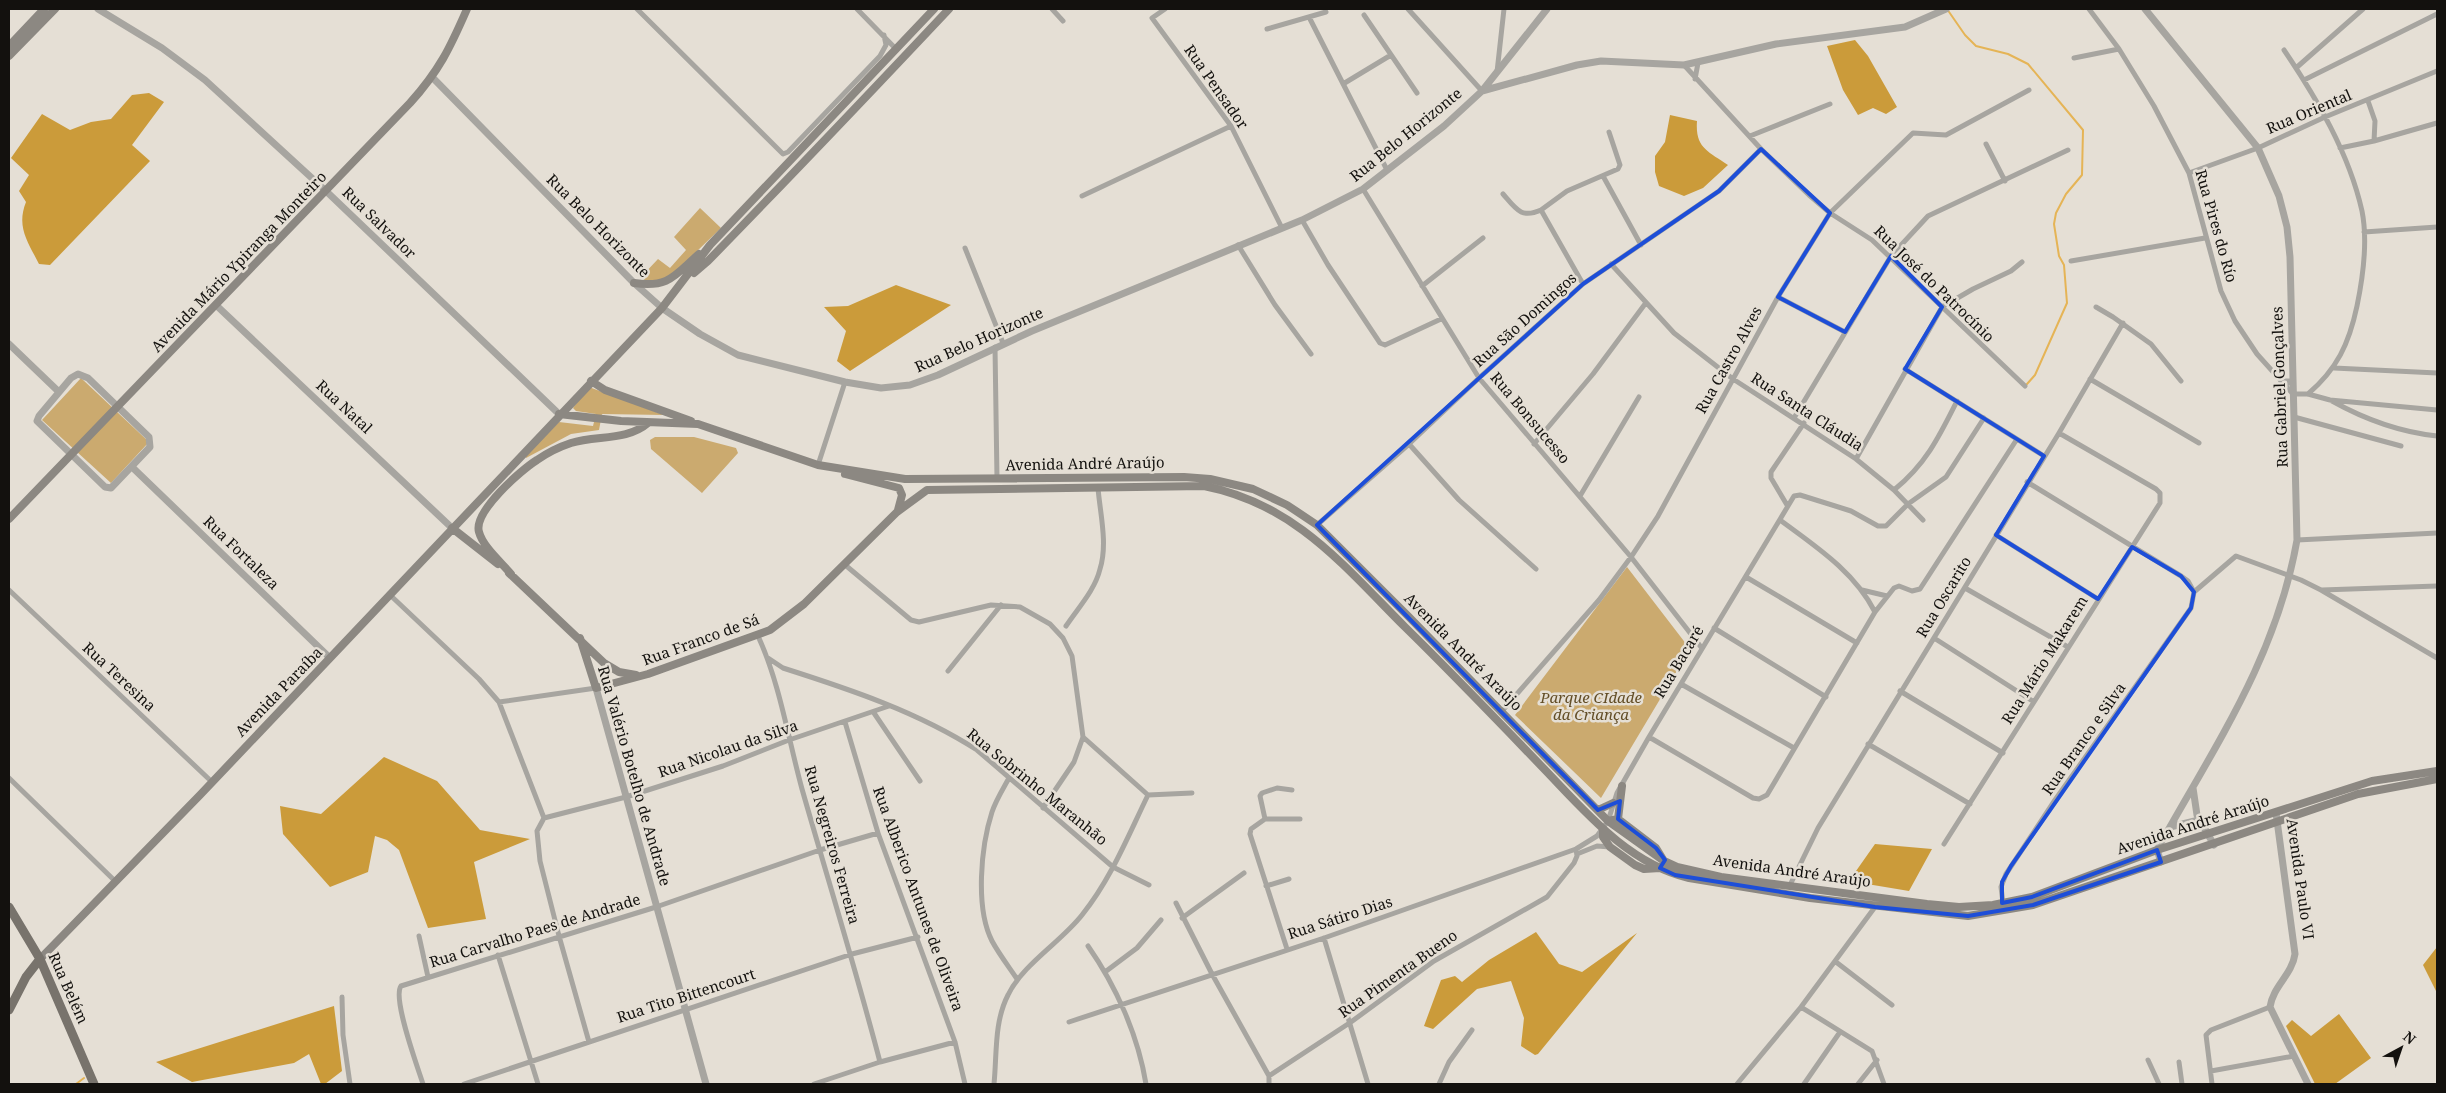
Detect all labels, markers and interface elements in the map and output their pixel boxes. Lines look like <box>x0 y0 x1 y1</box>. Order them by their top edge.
street label: Rua Pensador <box>1180 40 1253 133</box>
street label: Rua Belo Horizonte <box>1345 83 1465 186</box>
street label: Rua Oriental <box>2263 84 2355 138</box>
street label: Avenida Mário Ypiranga Monteiro <box>146 167 330 356</box>
street label: Rua Pires do Río <box>2191 167 2243 284</box>
street label: Rua Belo Horizonte <box>543 169 655 281</box>
street label: Rua Salvador <box>339 182 421 262</box>
street label: Rua José do Patrocínio <box>1870 221 1999 346</box>
street label: Rua São Domingos <box>1468 267 1580 371</box>
street label: Rua Belo Horizonte <box>911 302 1046 376</box>
street label: Rua Castro Alves <box>1690 302 1766 417</box>
street label: Rua Gabriel Gonçalves <box>2266 306 2292 468</box>
street label: Rua Bonsucesso <box>1487 367 1575 467</box>
street label: Rua Santa Cláudia <box>1748 367 1867 455</box>
street label: Rua Natal <box>312 375 377 438</box>
street label: Avenida André Araújo <box>1005 452 1165 474</box>
street label: Rua Fortaleza <box>199 511 284 594</box>
street label: Rua Oscarito <box>1911 552 1975 641</box>
street label: Avenida André Araújo <box>1400 588 1527 715</box>
street label: Rua Mário Makarem <box>1997 592 2092 727</box>
street label: Rua Franco de Sá <box>639 609 762 670</box>
street label: Rua Bacaré <box>1649 622 1708 701</box>
street label: Rua Teresina <box>79 637 160 715</box>
street label: Avenida Paraíba <box>230 642 326 741</box>
street label: Rua Valério Botelho de Andrade <box>594 663 676 888</box>
street label: Rua Branco e Silva <box>2037 678 2130 799</box>
park label: Parque CIdade da Criança <box>1539 687 1642 724</box>
street label: Rua Nicolau da Silva <box>655 715 800 781</box>
street label: Rua Sobrinho Maranhão <box>963 723 1112 849</box>
street label: Rua Negreiros Ferreira <box>801 763 865 926</box>
street label: Rua Alberico Antunes de Oliveira <box>869 783 969 1014</box>
street label: Avenida André Araújo <box>2114 790 2272 858</box>
street label: Avenida Paulo VI <box>2283 817 2319 941</box>
street label: Avenida André Araújo <box>1712 849 1872 891</box>
street label: Rua Carvalho Paes de Andrade <box>427 888 643 972</box>
street label: Rua Sátiro Dias <box>1285 891 1395 943</box>
street label: Rua Pimenta Bueno <box>1334 925 1461 1022</box>
street label: Rua Belém <box>44 949 94 1027</box>
street label: Rua Tito Bittencourt <box>614 963 757 1027</box>
north arrow <box>2376 1023 2426 1073</box>
text: N <box>2399 1027 2420 1048</box>

